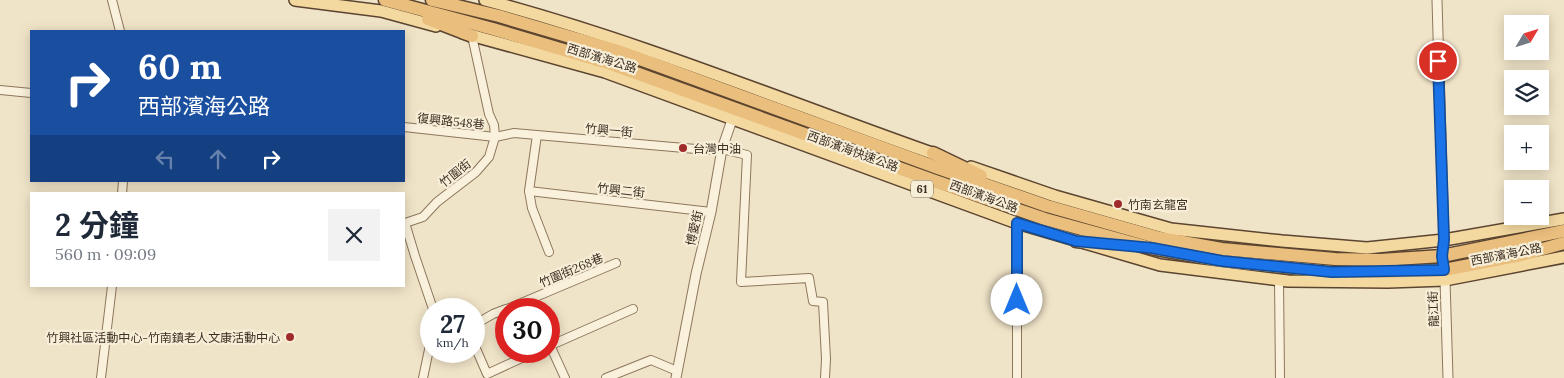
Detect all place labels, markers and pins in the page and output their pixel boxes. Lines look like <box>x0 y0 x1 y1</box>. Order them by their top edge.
pin <box>1417 40 1459 82</box>
place label: 台灣中油 <box>693 141 741 156</box>
marker: 台灣中油 <box>677 142 689 154</box>
place label: 竹南玄龍宮 <box>1128 197 1188 212</box>
marker: 竹南玄龍宮 <box>1112 198 1124 210</box>
place label: 竹興社區活動中心-竹南鎮老人文康活動中心 <box>46 330 280 345</box>
marker: 竹興社區活動中心-竹南鎮老人文康活動中心 <box>284 331 296 343</box>

